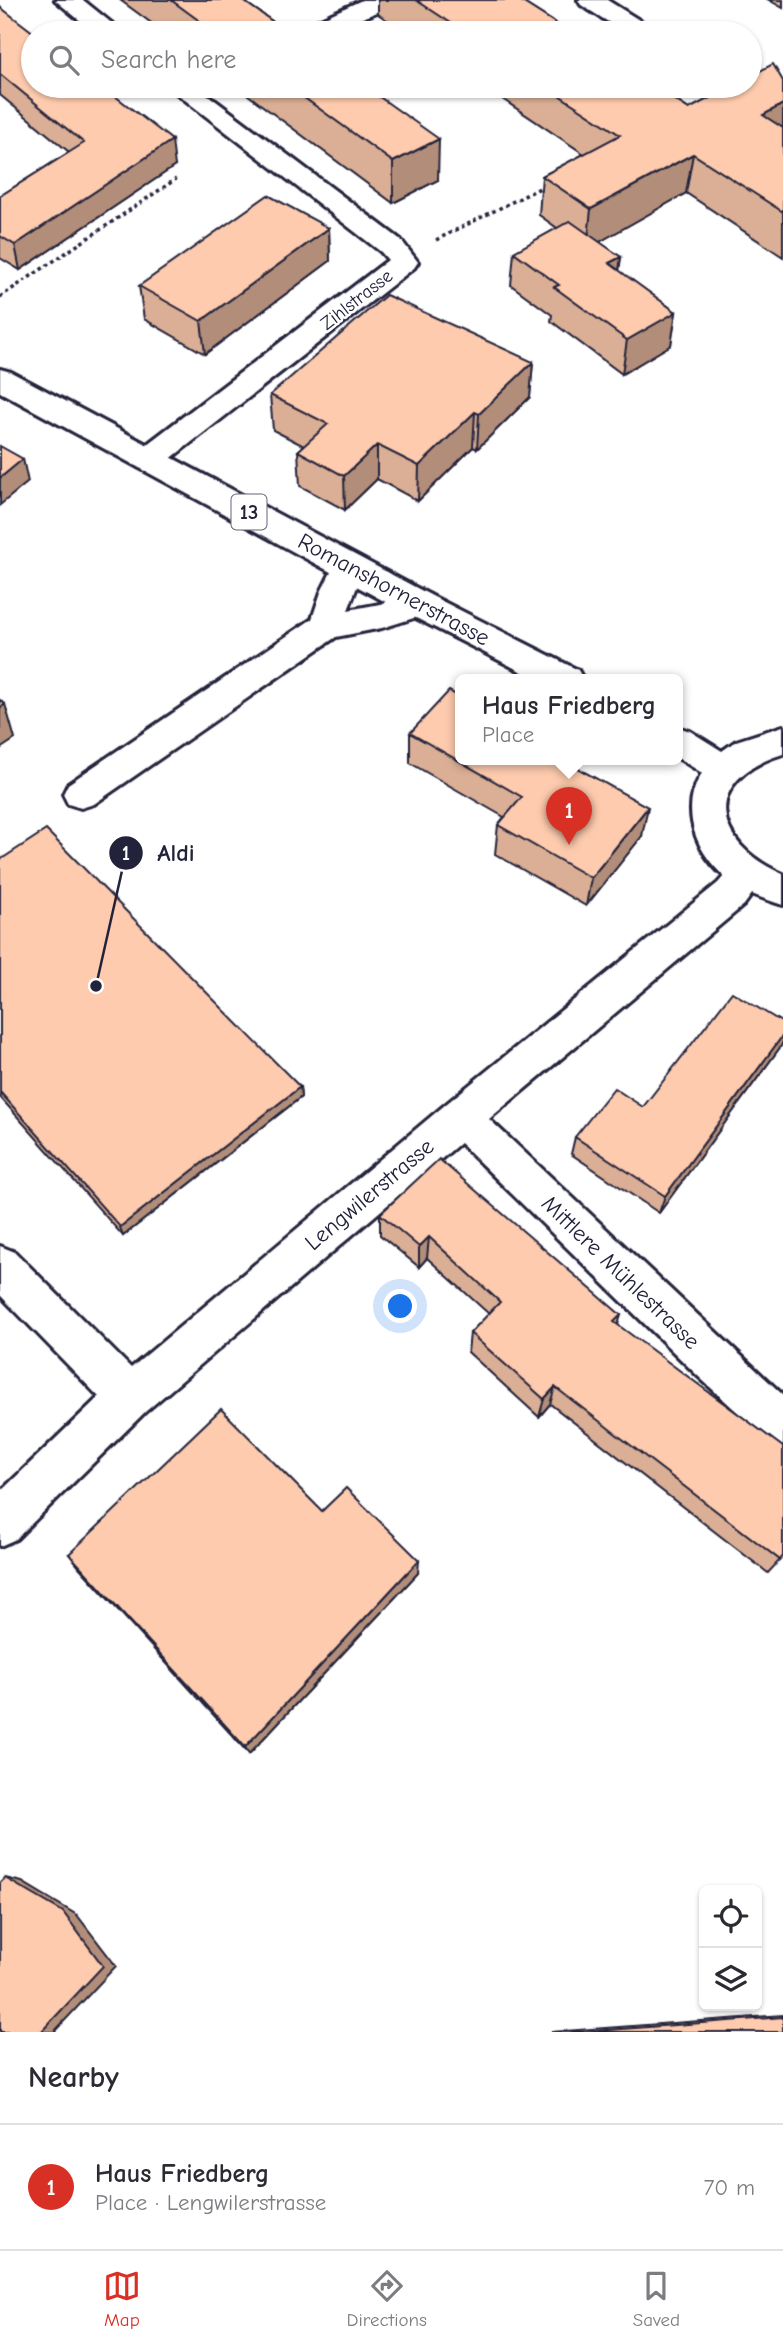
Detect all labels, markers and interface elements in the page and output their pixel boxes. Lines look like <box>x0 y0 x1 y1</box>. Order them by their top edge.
search box <box>21 21 762 98</box>
icon: search <box>45 41 83 79</box>
text: Search here <box>101 45 236 75</box>
street label: Zihlstrasse <box>316 265 397 335</box>
road number: 13 <box>232 494 266 530</box>
street label: Romanshornerstrasse <box>293 528 494 651</box>
popup <box>455 674 683 765</box>
text: Haus Friedberg <box>482 691 656 721</box>
text: Place <box>482 721 534 748</box>
pin: 1 <box>546 787 592 845</box>
callout: Aldi <box>109 831 209 876</box>
text: Aldi <box>157 839 195 867</box>
text: 1 <box>122 841 130 865</box>
street label: Lengwilerstrasse <box>300 1133 439 1256</box>
street label: Mittlere Mühlestrasse <box>536 1190 705 1355</box>
your location <box>383 1289 417 1323</box>
map controls <box>699 1885 762 2011</box>
button: locate <box>699 1885 762 1948</box>
button: layers <box>699 1948 762 2011</box>
text: Nearby <box>28 2060 119 2095</box>
text: Haus Friedberg <box>95 2159 269 2189</box>
text: 1 <box>46 2174 56 2201</box>
text: 70 m <box>703 2174 755 2201</box>
text: Place · Lengwilerstrasse <box>95 2189 326 2216</box>
tab: Map <box>103 2267 141 2331</box>
tab: Directions <box>347 2267 427 2331</box>
tab: Saved <box>633 2267 680 2331</box>

